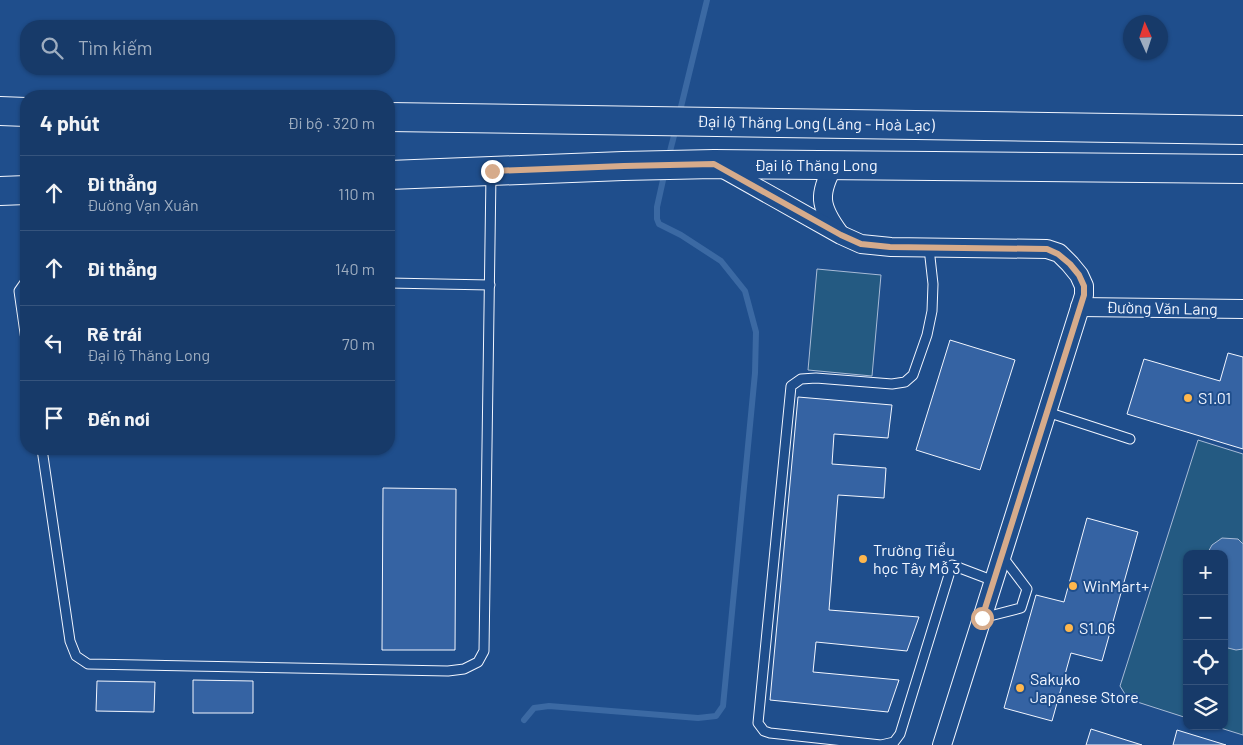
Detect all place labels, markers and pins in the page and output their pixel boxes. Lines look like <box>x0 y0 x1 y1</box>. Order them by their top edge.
place label: S1.01 <box>1198 388 1231 407</box>
marker: S1.01 <box>1182 392 1194 404</box>
place label: Trường Tiểu học Tây Mỗ 3 <box>873 540 961 577</box>
marker: Trường Tiểu học Tây Mỗ 3 <box>857 553 869 565</box>
place label: WinMart+ <box>1083 576 1149 595</box>
marker: WinMart+ <box>1067 580 1079 592</box>
place label: S1.06 <box>1079 618 1115 637</box>
marker: S1.06 <box>1063 622 1075 634</box>
place label: Sakuko Japanese Store <box>1030 669 1139 706</box>
marker: Sakuko Japanese Store <box>1014 682 1026 694</box>

